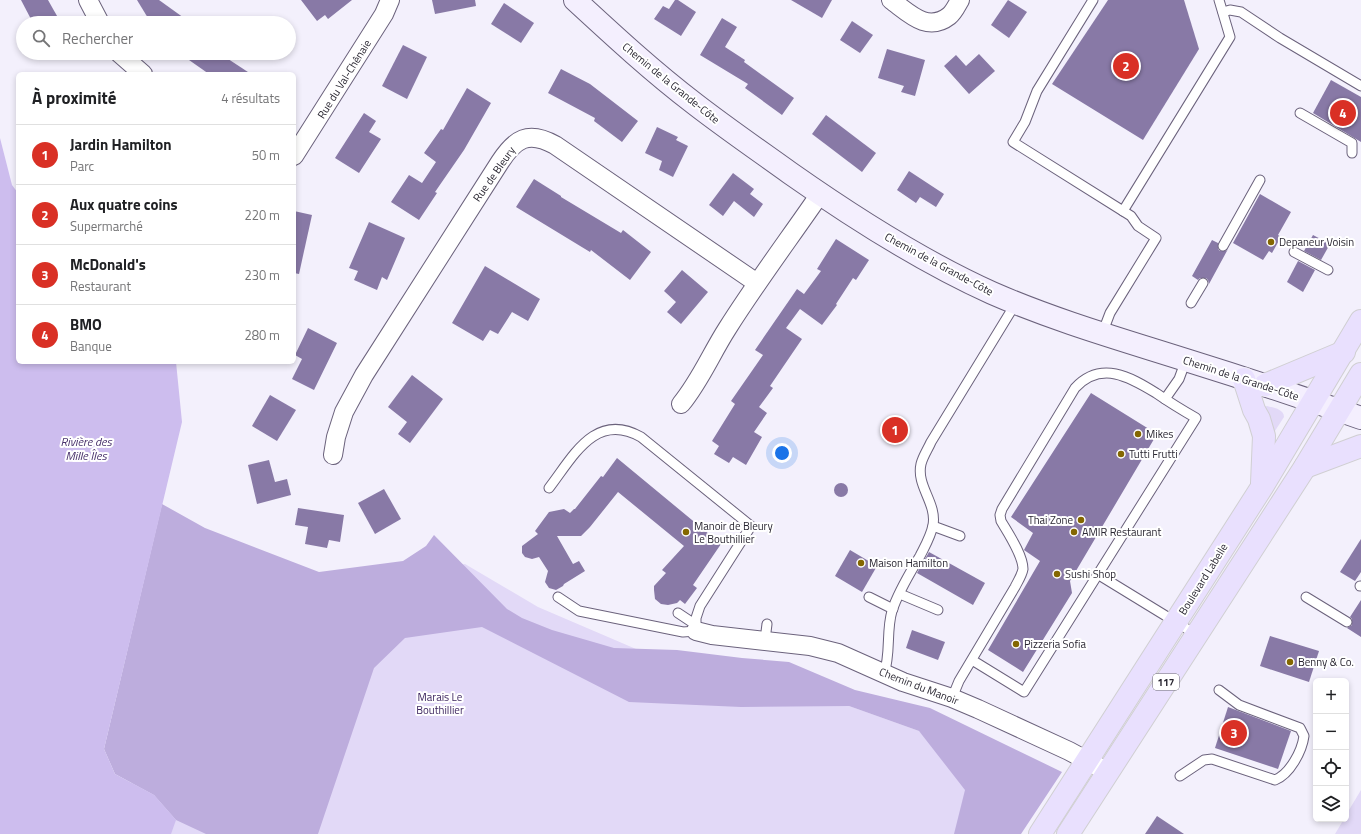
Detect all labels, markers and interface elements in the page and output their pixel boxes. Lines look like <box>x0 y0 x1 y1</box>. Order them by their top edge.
search box <box>16 16 296 60</box>
icon: search <box>30 27 52 49</box>
text: Rechercher <box>62 27 133 50</box>
street label: Rue du Val-Chênaie <box>313 36 375 122</box>
street label: Chemin de la Grande-Côte <box>619 39 723 128</box>
pin: 2 <box>1113 51 1139 81</box>
text: À proximité <box>32 85 116 111</box>
text: 4 résultats <box>221 88 280 108</box>
pin: 4 <box>1330 98 1356 128</box>
text: Jardin Hamilton <box>70 133 172 156</box>
street label: Rue de Bleury <box>469 143 519 205</box>
text: 1 <box>41 145 49 165</box>
text: 50 m <box>252 145 280 165</box>
text: Parc <box>70 156 94 176</box>
text: Aux quatre coins <box>70 193 178 216</box>
text: 2 <box>41 205 49 225</box>
text: 220 m <box>244 205 280 225</box>
text: Supermarché <box>70 216 143 236</box>
street label: Chemin de la Grande-Côte <box>882 229 997 300</box>
place label: Depaneur Voisin <box>1279 234 1354 250</box>
marker: Depaneur Voisin <box>1266 237 1276 247</box>
text: McDonald's <box>70 253 146 276</box>
text: 3 <box>41 265 49 285</box>
text: 230 m <box>244 265 280 285</box>
text: Restaurant <box>70 276 131 296</box>
text: BMO <box>70 313 102 336</box>
text: 4 <box>41 325 49 345</box>
text: 280 m <box>244 325 280 345</box>
text: Banque <box>70 336 112 356</box>
street label: Chemin de la Grande-Côte <box>1181 352 1301 404</box>
pin: 1 <box>882 415 908 445</box>
place label: Mikes <box>1146 426 1173 442</box>
marker: Mikes <box>1133 429 1143 439</box>
water label: Rivière des Mille Îles <box>60 432 112 465</box>
your location <box>772 443 792 463</box>
place label: Tutti Frutti <box>1129 446 1178 462</box>
marker: Tutti Frutti <box>1116 449 1126 459</box>
place label: Thai Zone <box>1028 512 1073 528</box>
marker: Thai Zone <box>1076 515 1086 525</box>
place label: Manoir de Bleury Le Bouthillier <box>694 518 773 547</box>
place label: AMIR Restaurant <box>1082 524 1161 540</box>
marker: Manoir de Bleury Le Bouthillier <box>681 527 691 537</box>
marker: AMIR Restaurant <box>1069 527 1079 537</box>
street label: Boulevard Labelle <box>1175 540 1232 618</box>
place label: Maison Hamilton <box>869 555 948 571</box>
marker: Maison Hamilton <box>856 558 866 568</box>
place label: Sushi Shop <box>1065 566 1116 582</box>
marker: Sushi Shop <box>1052 569 1062 579</box>
place label: Pizzeria Sofia <box>1024 636 1086 652</box>
marker: Pizzeria Sofia <box>1011 639 1021 649</box>
place label: Benny & Co. <box>1298 654 1354 670</box>
marker: Benny & Co. <box>1285 657 1295 667</box>
street label: Chemin du Manoir <box>877 663 961 709</box>
road number: 117 <box>1153 674 1179 690</box>
map controls <box>1313 678 1349 822</box>
button: + <box>1313 678 1349 714</box>
park label: Marais Le Bouthillier <box>416 689 464 718</box>
button: − <box>1313 714 1349 750</box>
pin: 3 <box>1221 718 1247 748</box>
button: locate <box>1313 750 1349 786</box>
button: layers <box>1313 786 1349 822</box>

